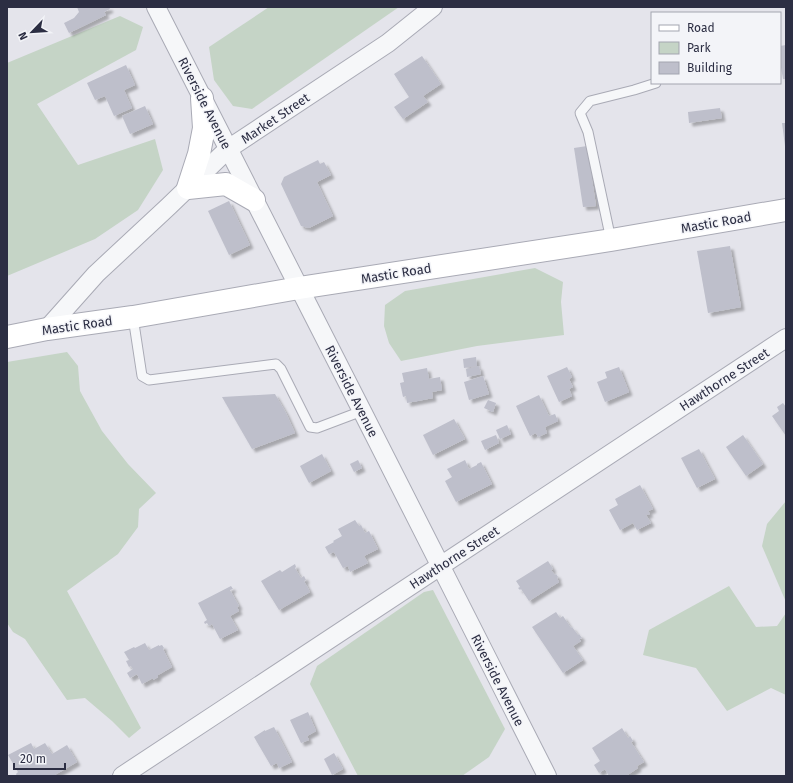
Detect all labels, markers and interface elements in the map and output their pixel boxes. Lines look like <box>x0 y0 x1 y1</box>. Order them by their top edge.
north arrow <box>12 12 52 52</box>
legend <box>651 12 781 84</box>
text: Road <box>687 21 715 35</box>
text: N <box>16 30 31 42</box>
text: Park <box>687 41 711 55</box>
street label: Riverside Avenue <box>175 55 234 152</box>
text: Building <box>687 61 733 75</box>
street label: Market Street <box>238 90 313 147</box>
street label: Mastic Road <box>680 209 752 236</box>
street label: Mastic Road <box>360 261 432 286</box>
street label: Mastic Road <box>41 313 113 338</box>
street label: Riverside Avenue <box>322 343 381 440</box>
street label: Hawthorne Street <box>677 345 772 414</box>
street label: Hawthorne Street <box>407 523 502 592</box>
street label: Riverside Avenue <box>468 632 527 729</box>
scale bar <box>14 745 65 771</box>
text: 20 m <box>20 752 46 766</box>

